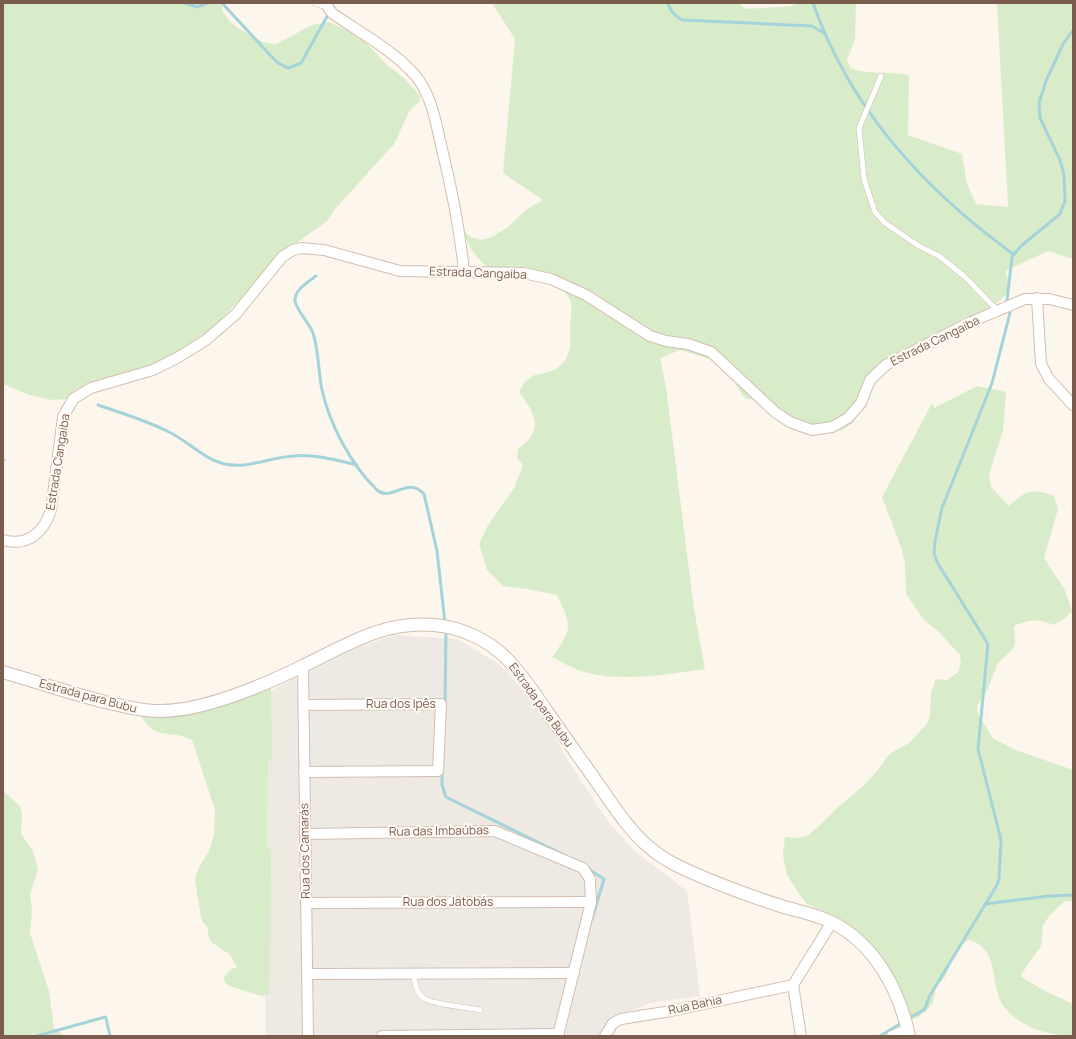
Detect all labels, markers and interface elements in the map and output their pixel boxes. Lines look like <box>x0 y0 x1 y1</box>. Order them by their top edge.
street label: Estrada Cangaiba <box>429 262 527 283</box>
street label: Estrada Cangaiba <box>887 312 982 370</box>
street label: Estrada Cangaiba <box>41 412 74 511</box>
street label: Estrada para Bubu <box>505 659 578 750</box>
street label: Estrada para Bubu <box>37 674 139 717</box>
street label: Rua dos Ipês <box>366 695 436 712</box>
street label: Rua dos Camarás <box>295 803 314 899</box>
street label: Rua das Imbaúbas <box>389 821 489 840</box>
street label: Rua dos Jatobás <box>403 893 493 910</box>
street label: Rua Bahia <box>667 991 723 1018</box>

